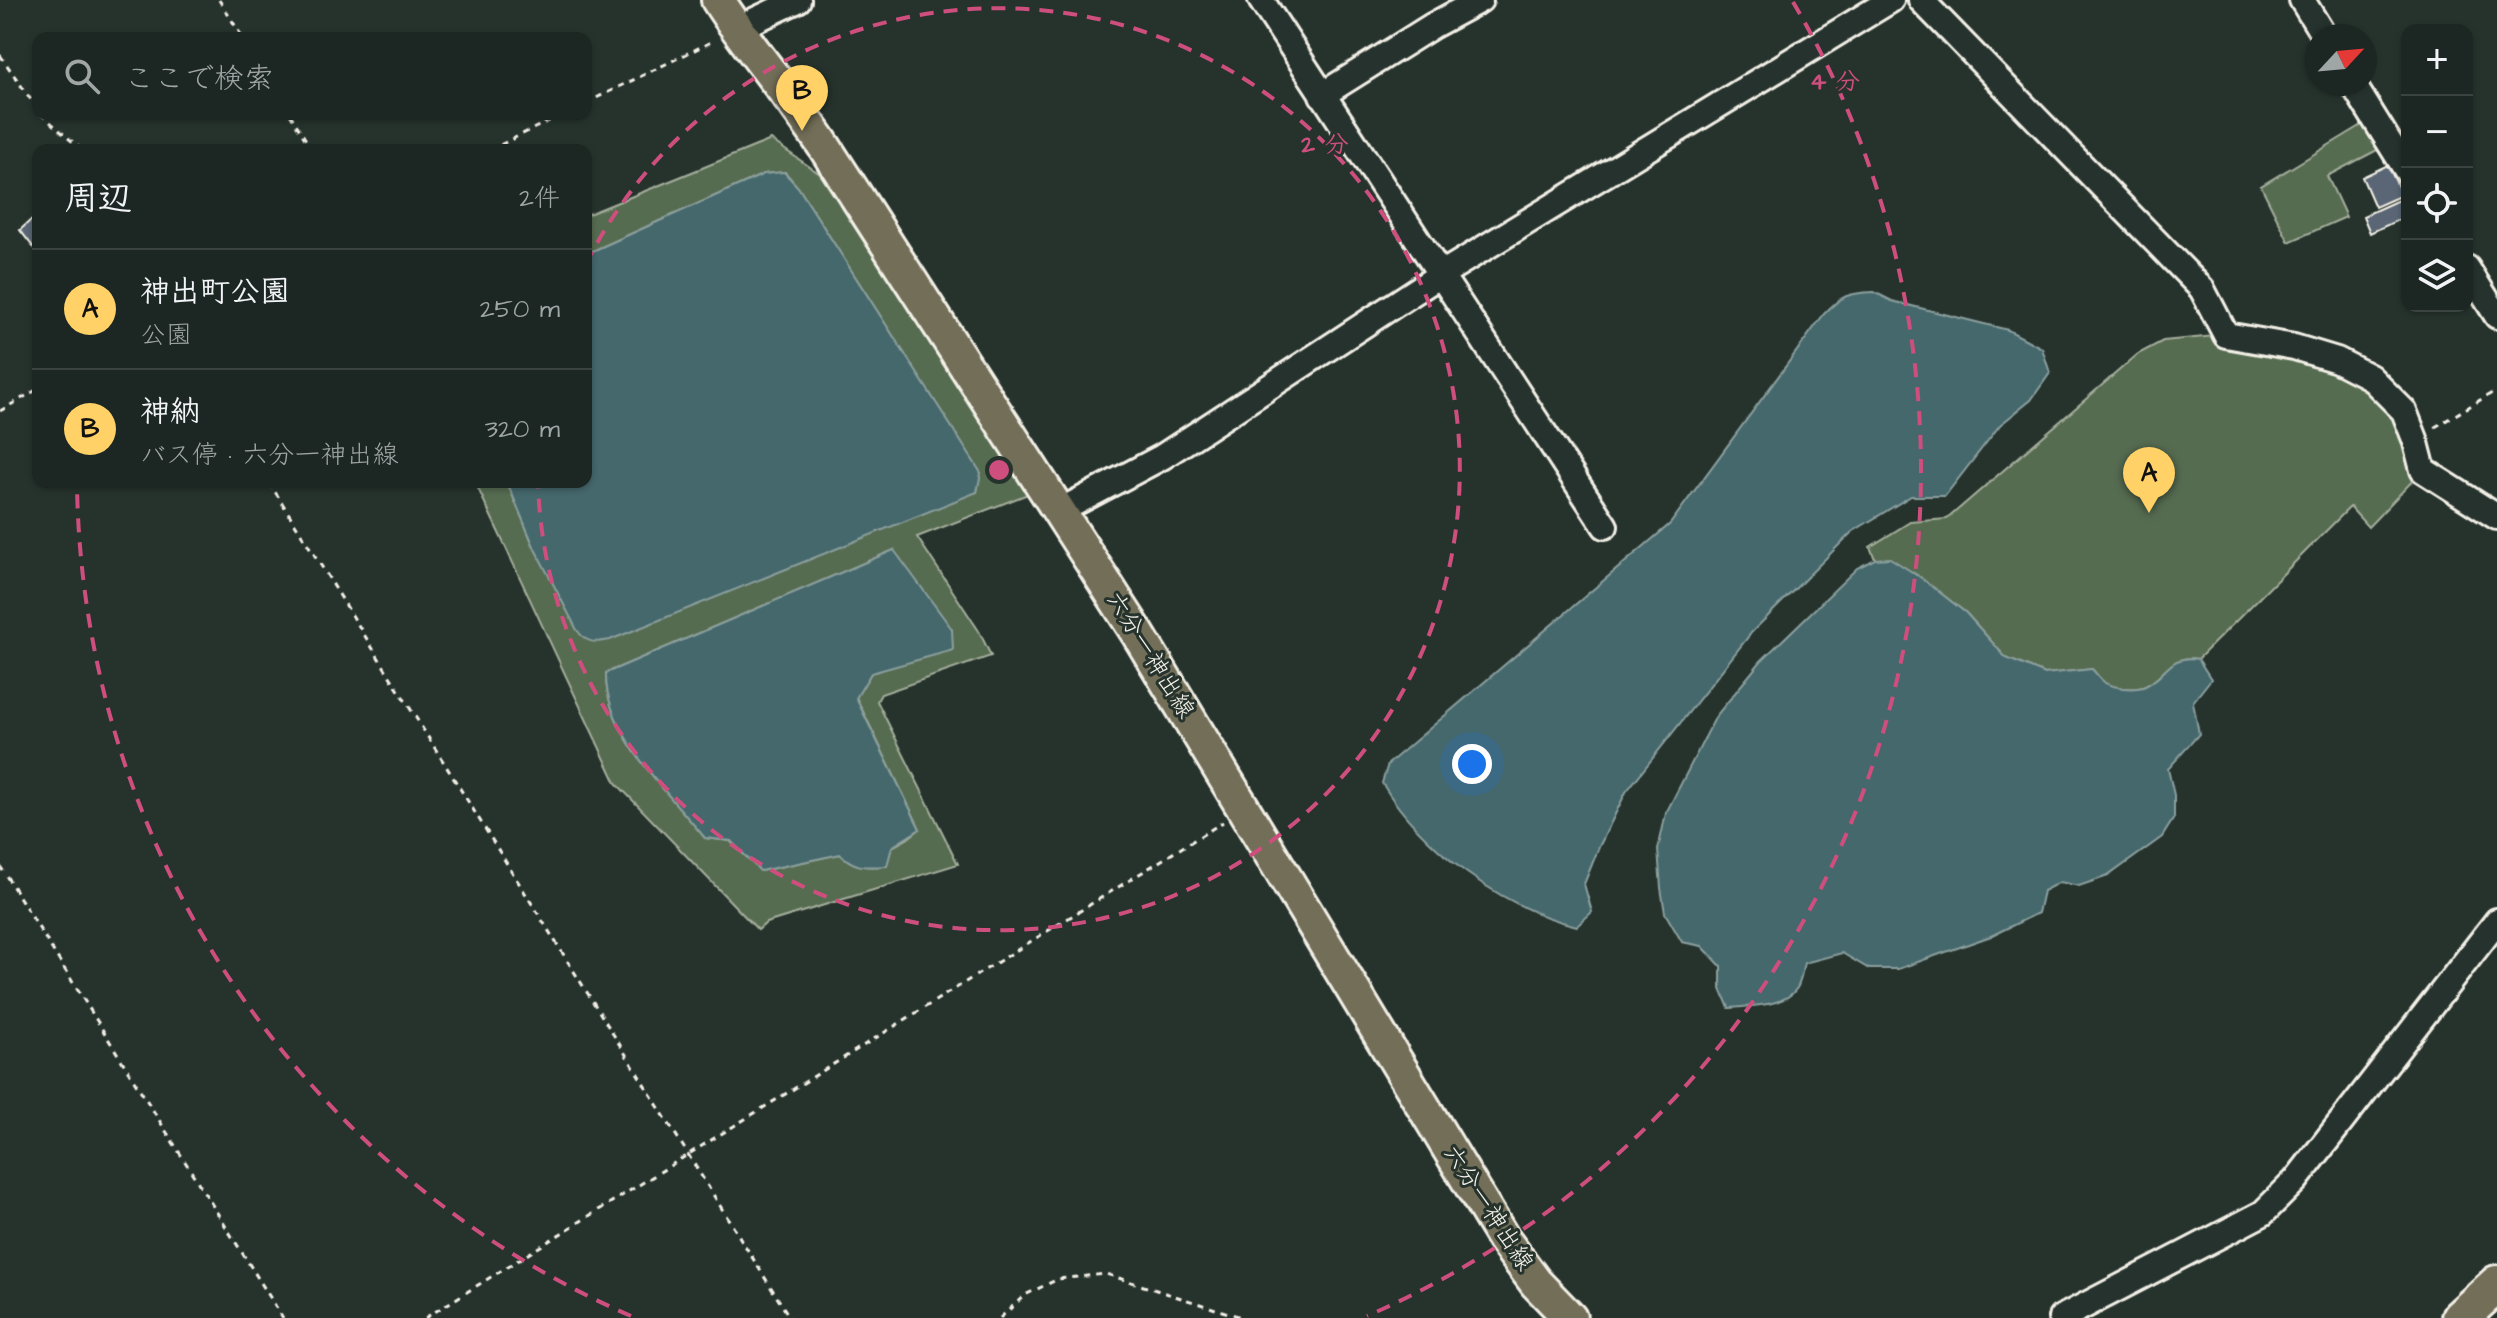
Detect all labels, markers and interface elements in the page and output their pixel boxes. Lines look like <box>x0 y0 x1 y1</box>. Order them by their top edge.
north arrow <box>2305 24 2377 96</box>
map controls <box>2401 24 2473 312</box>
button: + <box>2401 24 2473 96</box>
search box <box>32 32 592 120</box>
icon: search <box>60 54 104 98</box>
text: ここで検索 <box>124 58 274 100</box>
pin: B <box>776 65 828 131</box>
text: 4 分 <box>1810 65 1860 99</box>
button: − <box>2401 96 2473 168</box>
text: 2 分 <box>1300 128 1349 162</box>
button: locate <box>2401 168 2473 240</box>
text: 周辺 <box>64 175 132 223</box>
text: 2件 <box>519 180 560 216</box>
button: layers <box>2401 240 2473 312</box>
text: 神出町公園 <box>140 271 290 313</box>
text: A <box>82 291 98 327</box>
text: 250 m <box>480 291 560 327</box>
text: 公園 <box>140 317 192 353</box>
text: 神納 <box>140 391 200 433</box>
text: B <box>81 411 99 447</box>
text: 320 m <box>485 411 560 447</box>
text: バス停 · 六分一神出線 <box>140 437 398 473</box>
pin: A <box>2123 447 2175 513</box>
centre of rings <box>985 456 1013 484</box>
street label: 六分一神出線 <box>1097 585 1203 725</box>
your location <box>1452 744 1492 784</box>
street label: 六分一神出線 <box>1435 1138 1541 1278</box>

